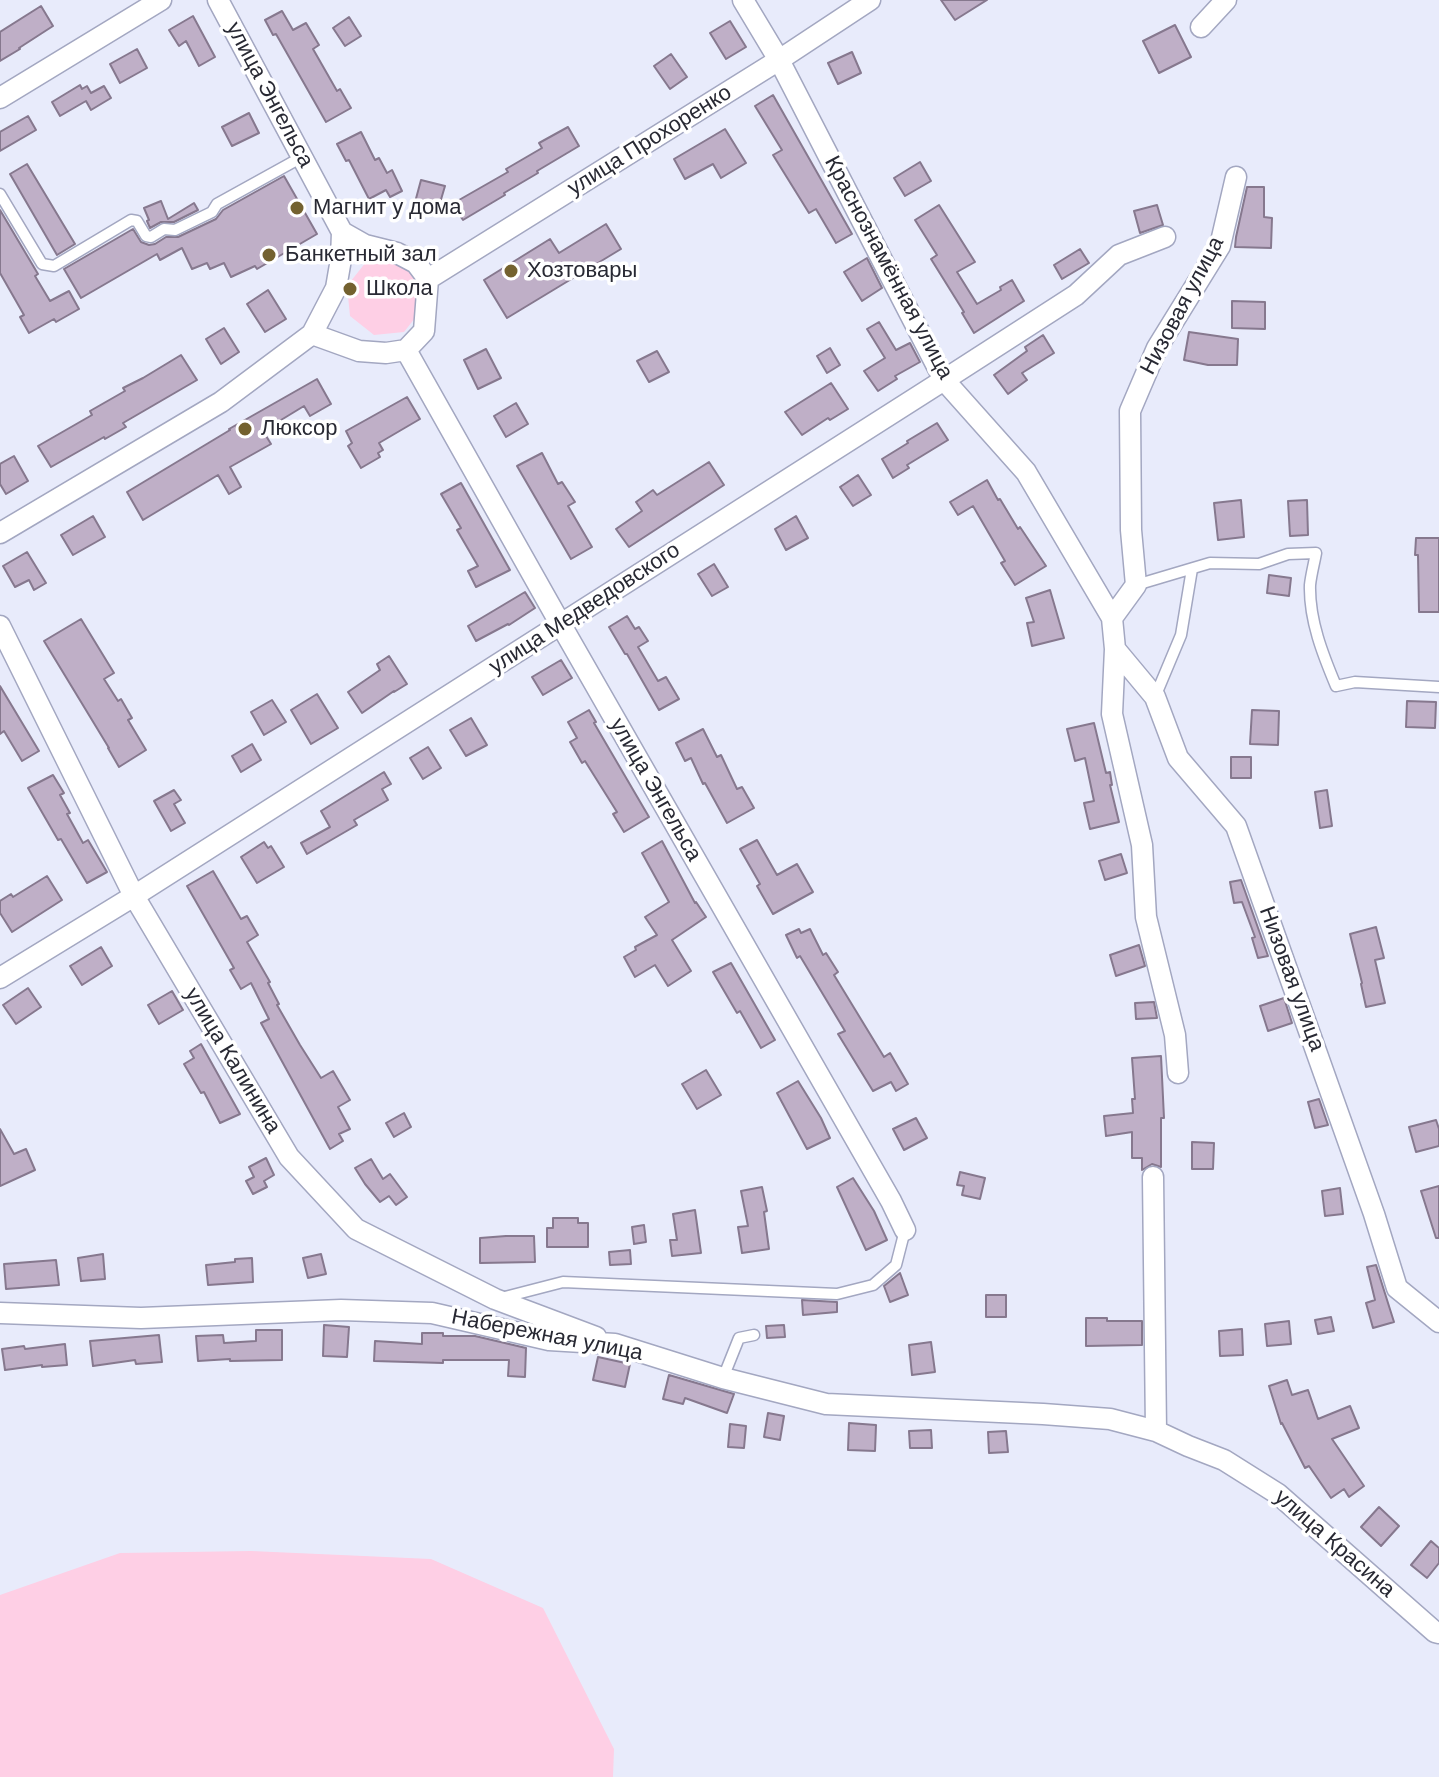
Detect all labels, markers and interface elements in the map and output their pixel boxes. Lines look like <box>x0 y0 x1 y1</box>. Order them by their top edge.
street label: улица Энгельса <box>220 18 318 172</box>
street label: улица Прохоренко <box>563 80 737 202</box>
street label: Краснознамённая улица <box>818 152 958 384</box>
place label: Магнит у дома <box>313 195 461 221</box>
marker: Магнит у дома <box>288 199 306 217</box>
street label: Низовая улица <box>1136 233 1230 379</box>
place label: Банкетный зал <box>285 242 437 268</box>
marker: Банкетный зал <box>260 246 278 264</box>
place label: Хозтовары <box>527 258 637 284</box>
marker: Хозтовары <box>502 262 520 280</box>
place label: Школа <box>366 276 433 302</box>
marker: Школа <box>341 280 359 298</box>
place label: Люксор <box>261 416 338 442</box>
marker: Люксор <box>236 420 254 438</box>
street label: улица Медведовского <box>485 537 685 681</box>
street label: улица Энгельса <box>603 714 707 866</box>
street label: Низовая улица <box>1253 903 1329 1055</box>
street label: улица Калинина <box>178 983 286 1139</box>
street label: Набережная улица <box>449 1305 645 1367</box>
street label: улица Красина <box>1268 1484 1400 1604</box>

